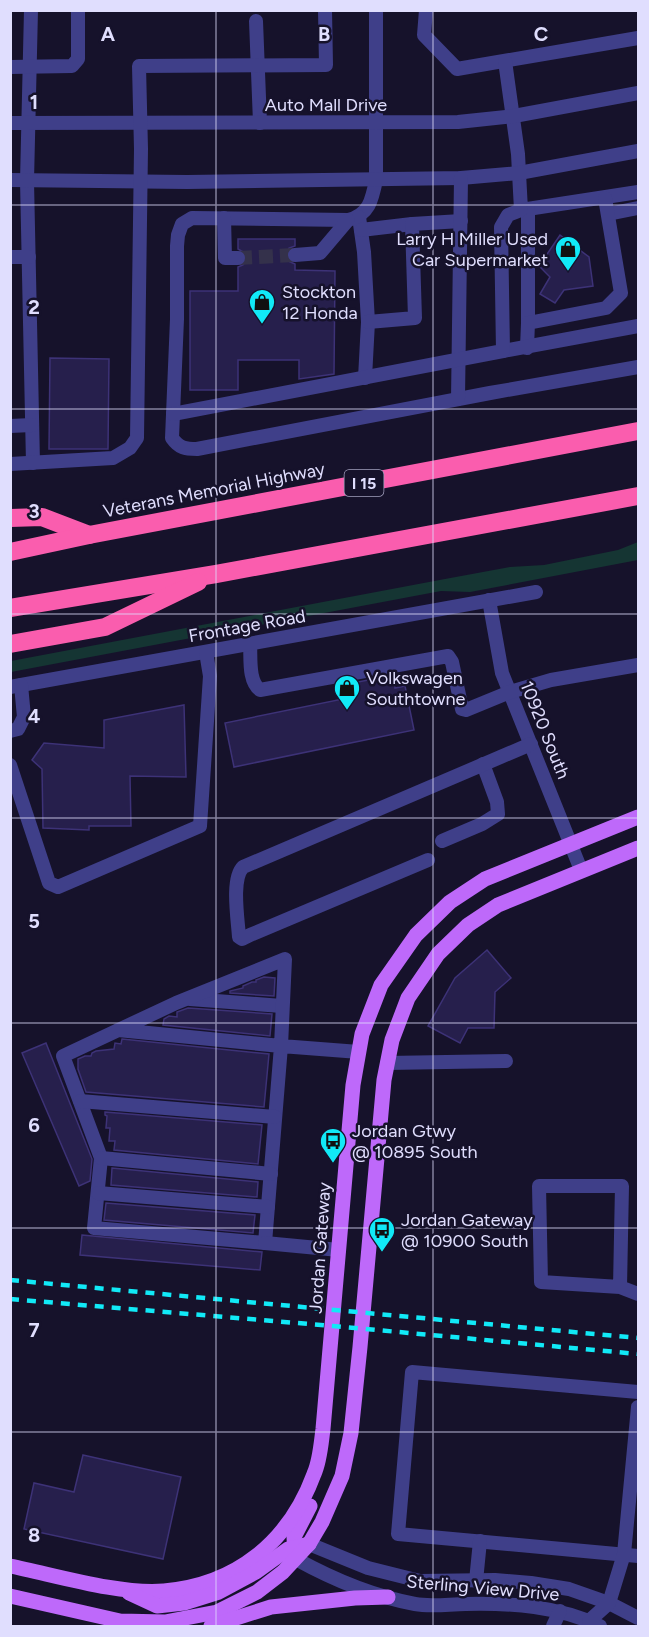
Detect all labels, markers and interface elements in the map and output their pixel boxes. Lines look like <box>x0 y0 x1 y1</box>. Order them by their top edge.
text: A <box>101 22 116 46</box>
text: B <box>318 22 330 46</box>
text: C <box>534 22 548 46</box>
text: 1 <box>30 90 38 114</box>
street label: Auto Mall Drive <box>265 94 387 116</box>
place label: Larry H Miller Used Car Supermarket <box>396 228 548 271</box>
shop icon: Larry H Miller Used Car Supermarket <box>553 234 583 272</box>
place label: Stockton 12 Honda <box>282 281 358 324</box>
shop icon: Stockton 12 Honda <box>247 287 277 325</box>
text: 2 <box>28 295 40 319</box>
street label: Veterans Memorial Highway <box>101 458 327 522</box>
road number: I 15 <box>344 470 384 496</box>
text: 3 <box>28 499 40 523</box>
street label: Frontage Road <box>187 605 307 647</box>
place label: Volkswagen Southtowne <box>366 667 465 710</box>
shop icon: Volkswagen Southtowne <box>332 673 362 711</box>
street label: 10920 South <box>515 678 575 782</box>
text: 4 <box>28 704 41 728</box>
text: 5 <box>28 909 40 933</box>
text: 6 <box>28 1113 40 1137</box>
place label: Jordan Gtwy @ 10895 South <box>352 1120 478 1163</box>
bus stop icon: Jordan Gtwy @ 10895 South <box>318 1126 348 1164</box>
street label: Jordan Gateway <box>304 1181 336 1314</box>
place label: Jordan Gateway @ 10900 South <box>401 1209 533 1252</box>
bus stop icon: Jordan Gateway @ 10900 South <box>367 1215 397 1253</box>
text: 7 <box>28 1318 40 1342</box>
text: 8 <box>28 1523 40 1547</box>
street label: Sterling View Drive <box>406 1570 560 1606</box>

